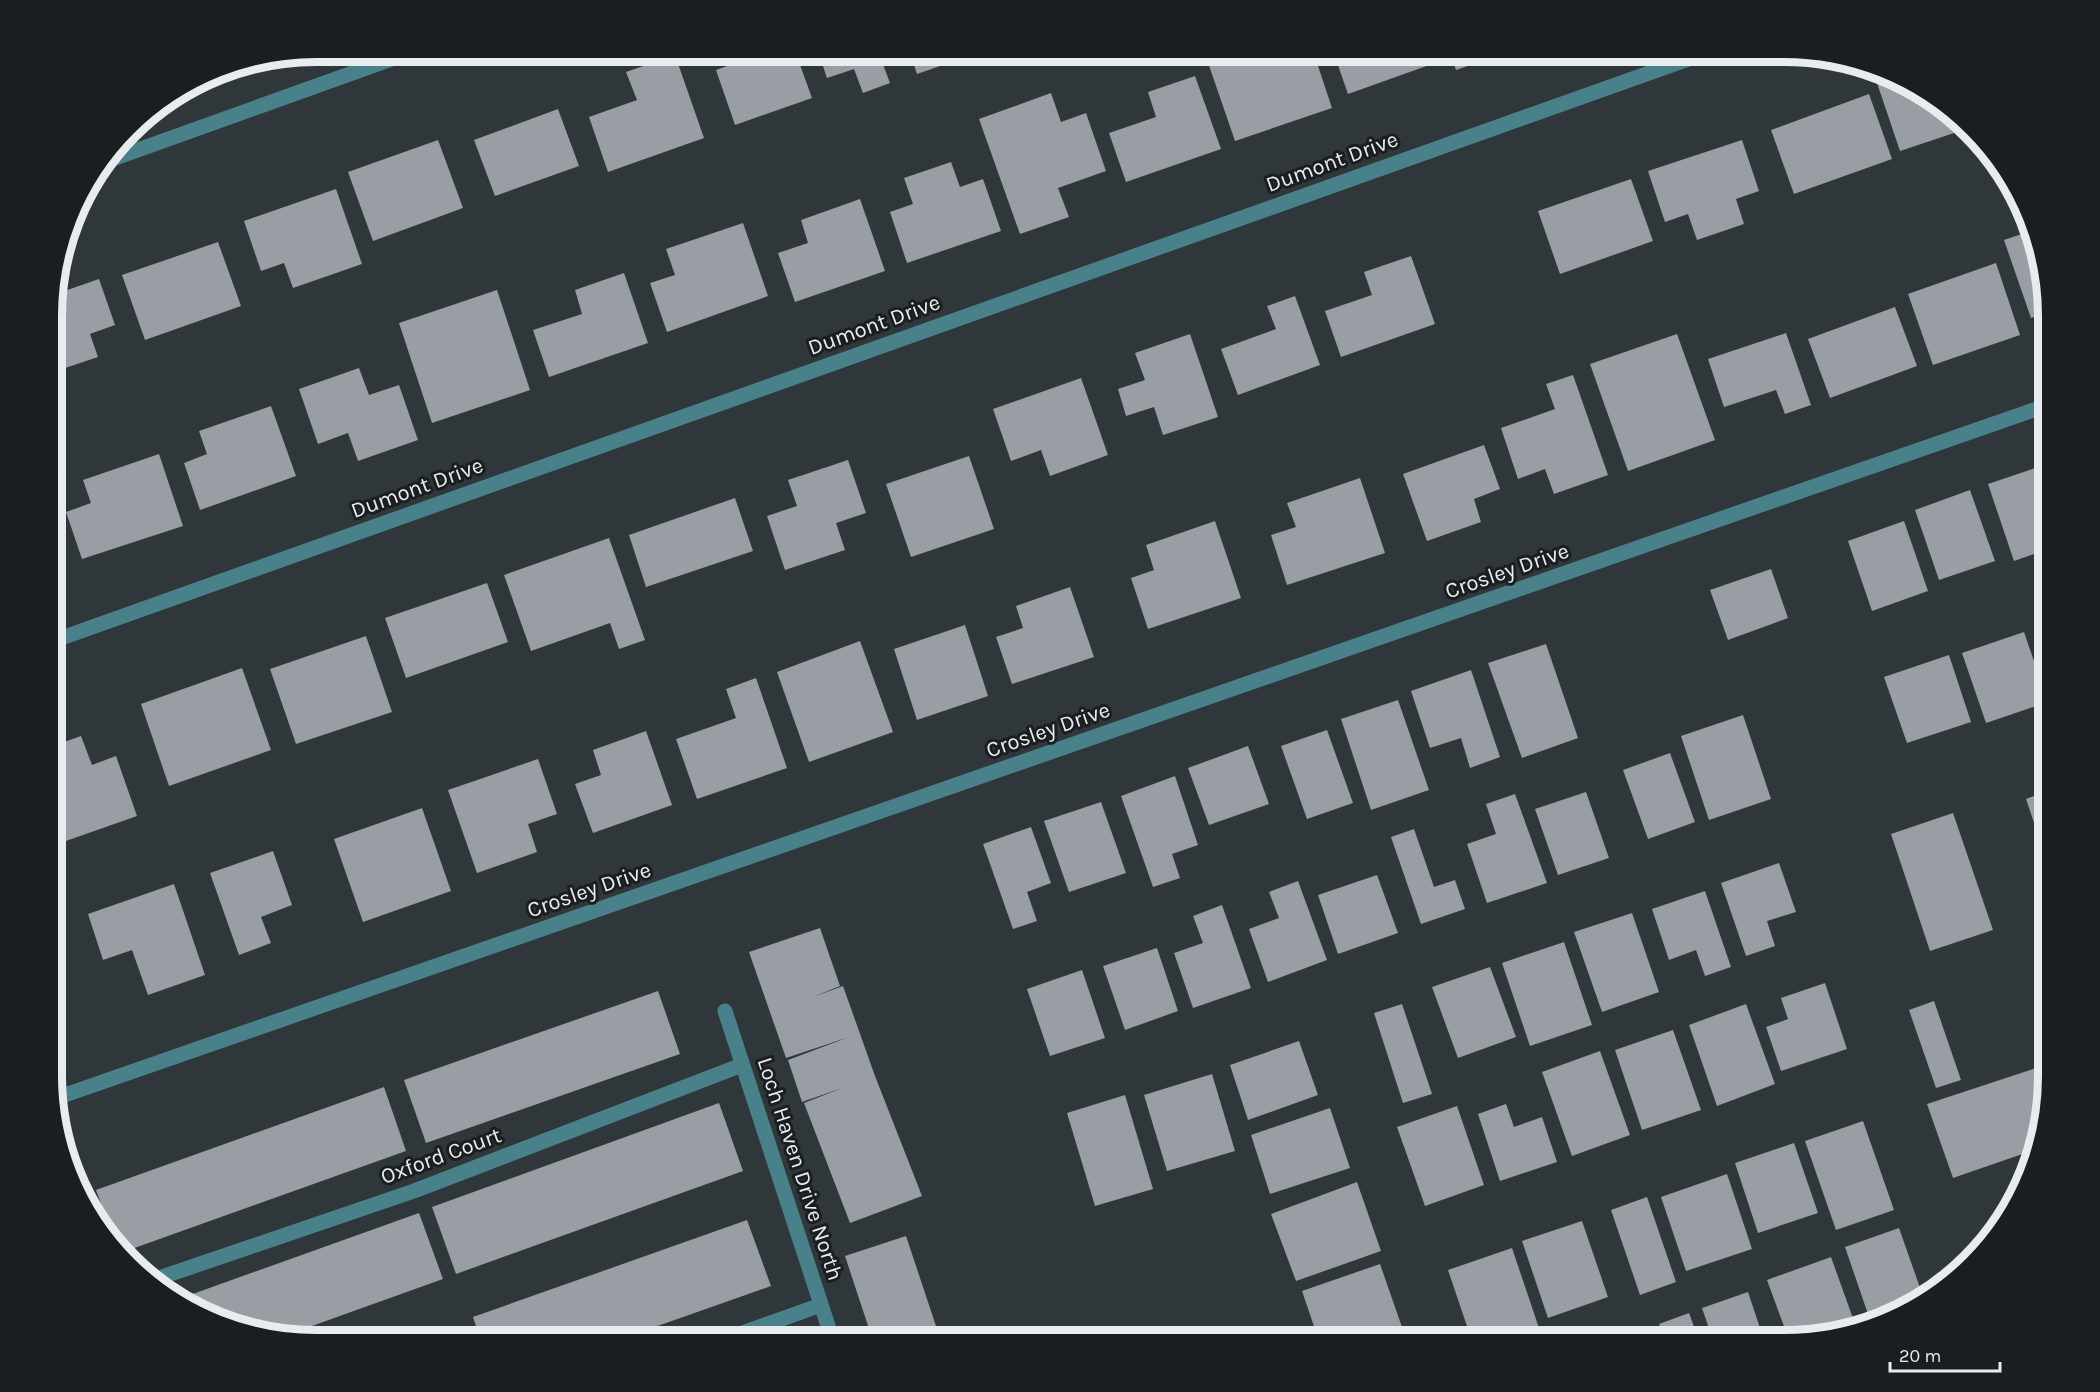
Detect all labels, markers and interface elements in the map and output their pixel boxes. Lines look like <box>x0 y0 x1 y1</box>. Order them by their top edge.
street label: Dumont Drive <box>1262 126 1402 198</box>
street label: Dumont Drive <box>804 289 944 361</box>
street label: Dumont Drive <box>347 452 487 524</box>
street label: Crosley Drive <box>1442 538 1572 604</box>
street label: Crosley Drive <box>983 697 1113 763</box>
street label: Crosley Drive <box>524 857 654 923</box>
street label: Loch Haven Drive North <box>752 1054 848 1284</box>
street label: Oxford Court <box>377 1122 505 1190</box>
scale bar <box>1890 1335 2000 1373</box>
text: 20 m <box>1899 1345 1941 1367</box>

